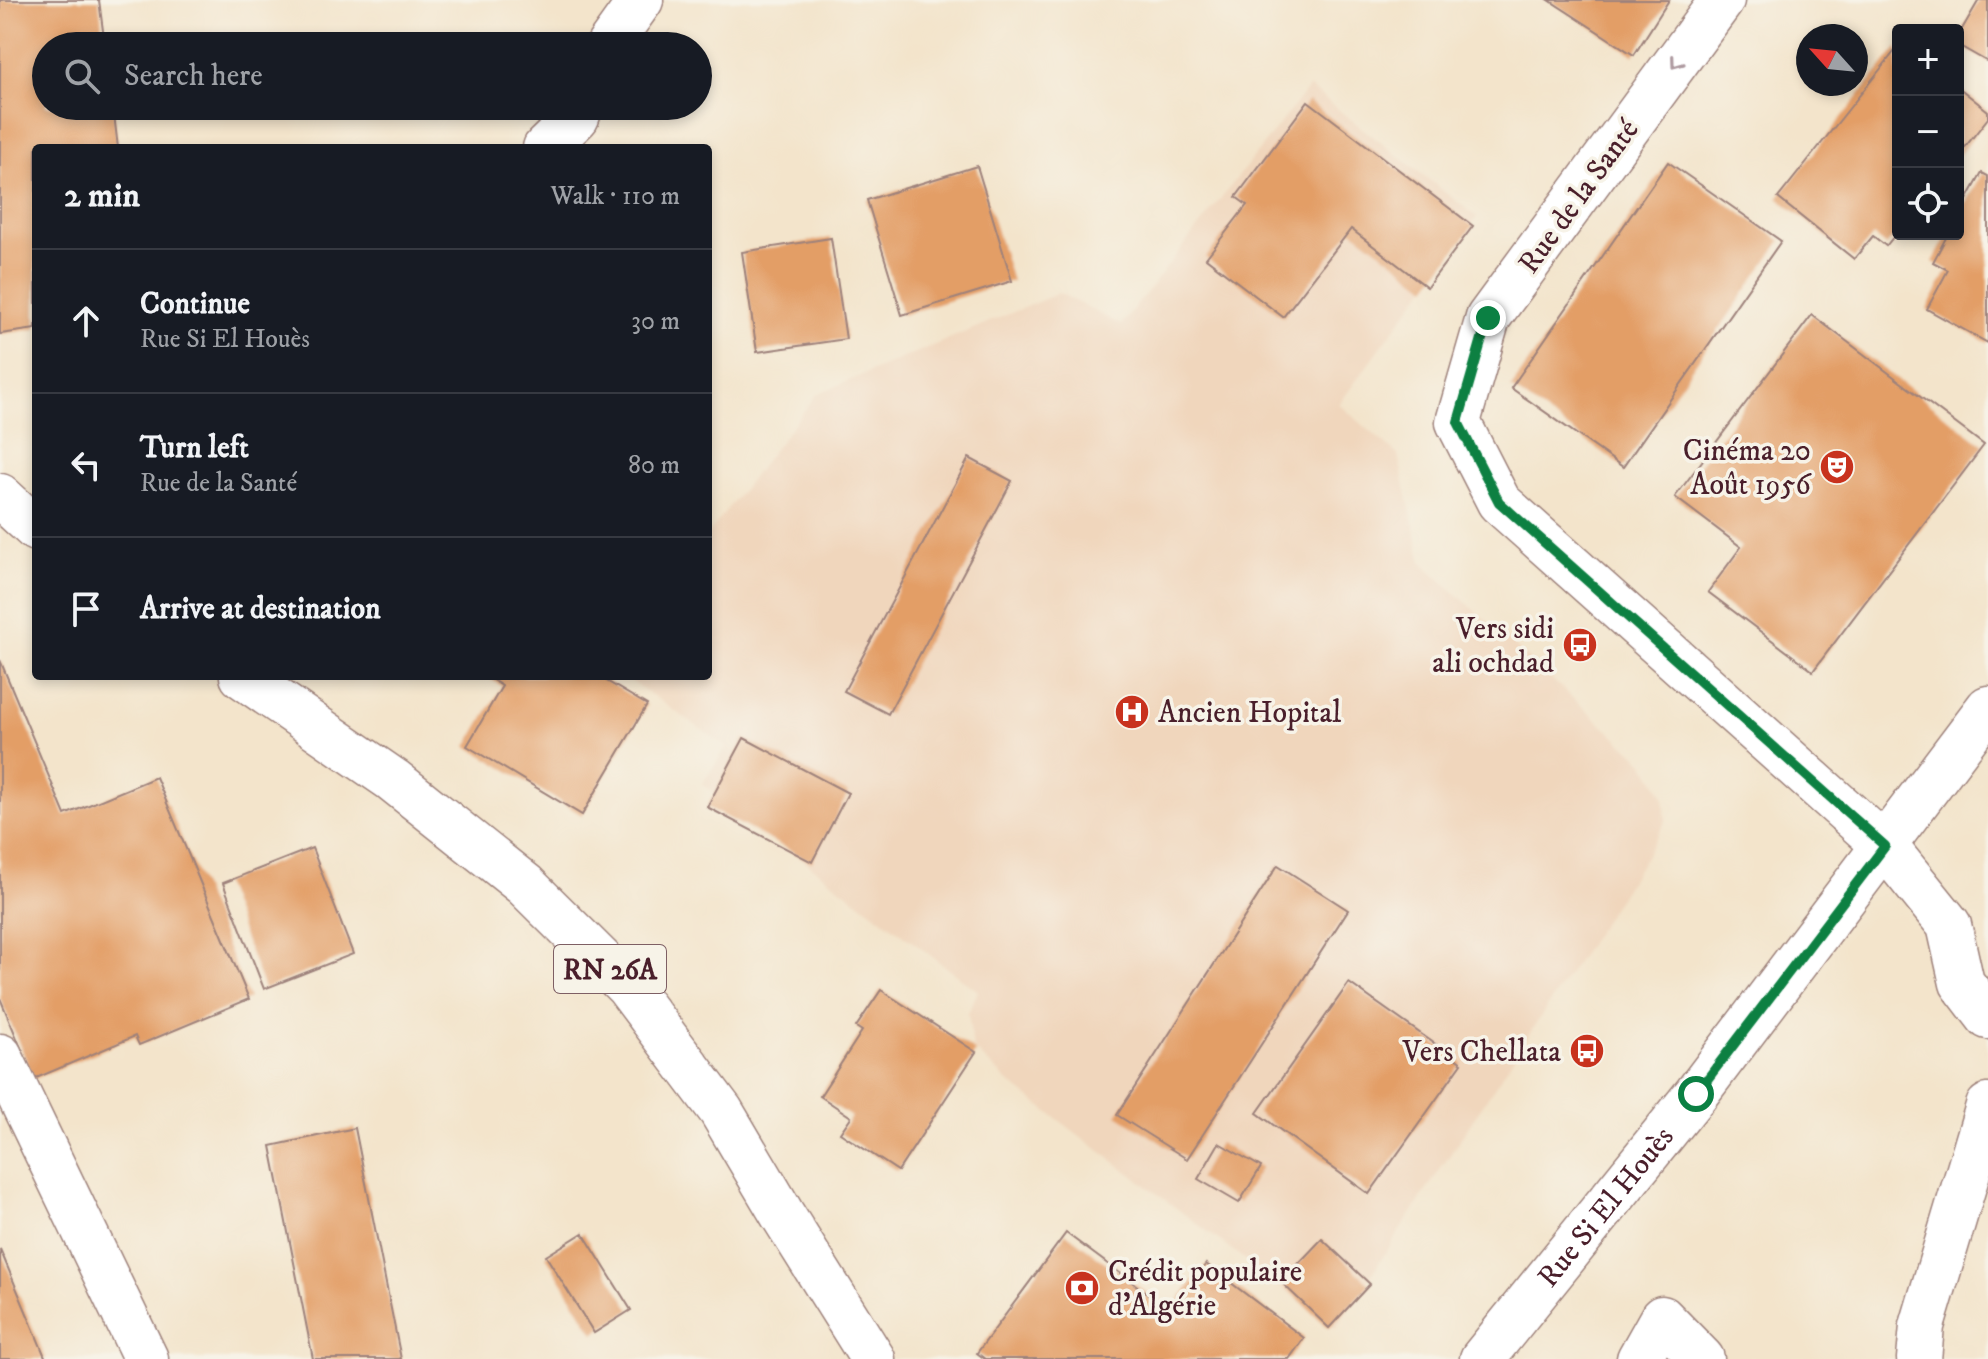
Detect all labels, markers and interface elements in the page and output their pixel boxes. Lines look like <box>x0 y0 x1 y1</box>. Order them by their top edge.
north arrow <box>1796 24 1868 96</box>
map controls <box>1892 24 1964 240</box>
button: + <box>1892 24 1964 96</box>
search box <box>32 32 712 120</box>
icon: search <box>60 54 104 98</box>
one-way arrow <box>1671 54 1686 69</box>
text: Search here <box>124 58 263 95</box>
button: − <box>1892 96 1964 168</box>
street label: Rue de la Santé <box>1511 112 1648 281</box>
button: locate <box>1892 168 1964 240</box>
text: 2 min <box>64 175 140 217</box>
text: Walk · 110 m <box>550 180 680 213</box>
text: Continue <box>140 286 250 323</box>
icon: ahead <box>64 299 108 343</box>
route end <box>1470 300 1506 336</box>
text: 30 m <box>631 305 680 338</box>
text: Rue Si El Houès <box>140 323 310 356</box>
text: Turn left <box>140 430 249 467</box>
place label: Cinéma 20 Août 1956 <box>1683 433 1812 504</box>
icon: left <box>64 443 108 487</box>
theatre icon: Cinéma 20 Août 1956 <box>1818 448 1856 486</box>
text: 80 m <box>628 449 680 482</box>
text: Rue de la Santé <box>140 467 297 500</box>
icon: arrive <box>64 587 108 631</box>
text: Arrive at destination <box>140 591 381 628</box>
place label: Vers sidi ali ochdad <box>1432 611 1554 682</box>
bus stop icon: Vers sidi ali ochdad <box>1561 626 1599 664</box>
hospital icon: Ancien Hopital <box>1113 693 1151 731</box>
place label: Ancien Hopital <box>1158 695 1341 732</box>
road number: RN 26A <box>554 945 666 993</box>
bus stop icon: Vers Chellata <box>1568 1032 1606 1070</box>
place label: Vers Chellata <box>1401 1034 1561 1071</box>
route start <box>1678 1076 1714 1112</box>
street label: Rue Si El Houès <box>1530 1120 1682 1295</box>
place label: Crédit populaire d'Algérie <box>1108 1254 1302 1325</box>
bank icon: Crédit populaire d'Algérie <box>1063 1269 1101 1307</box>

